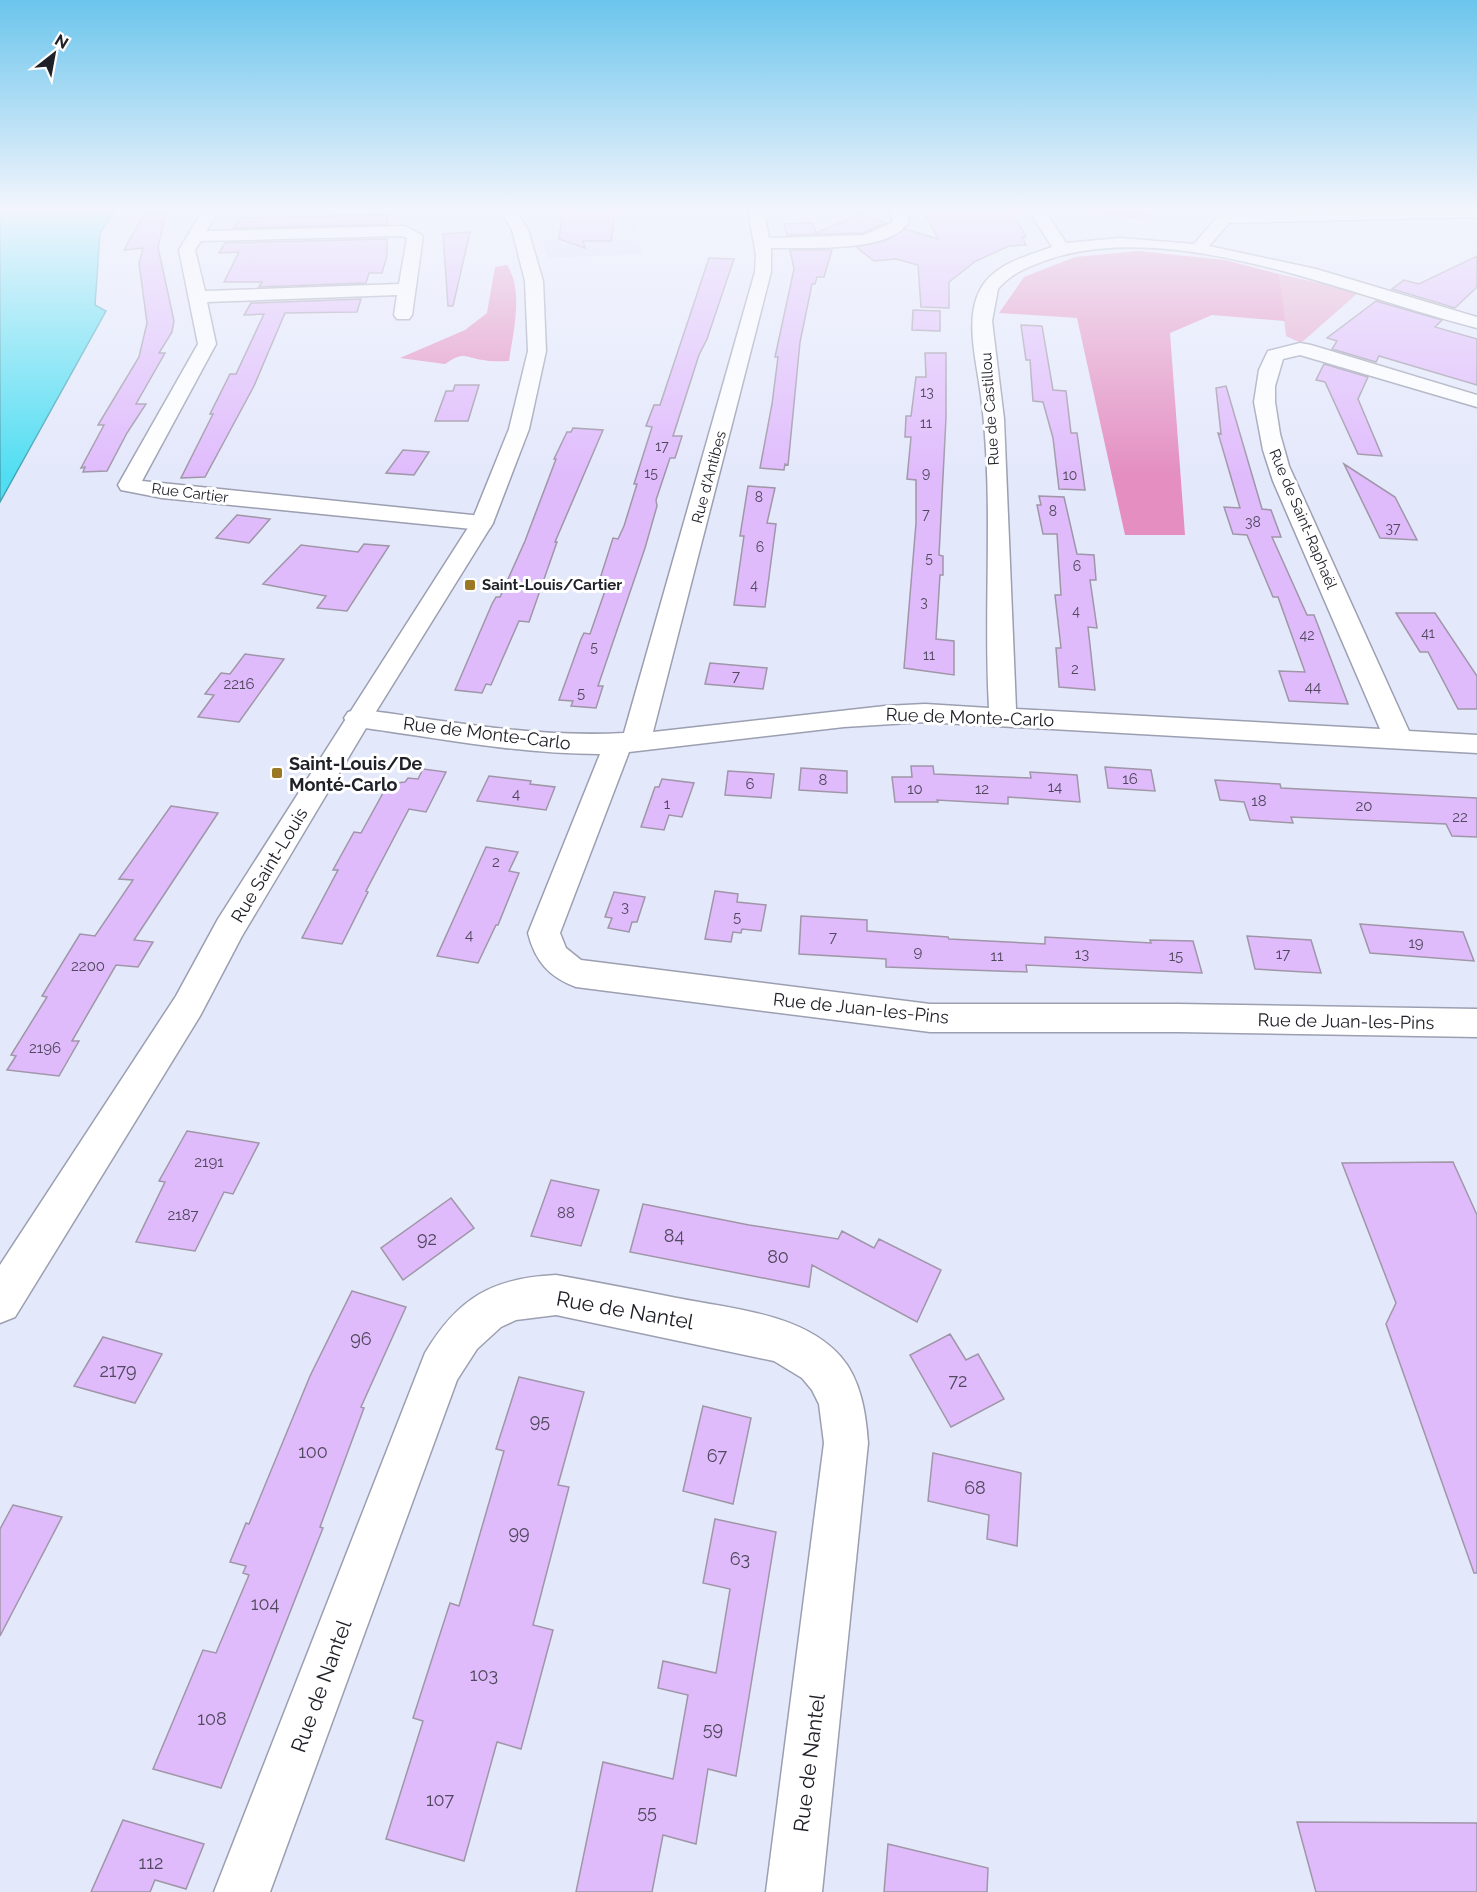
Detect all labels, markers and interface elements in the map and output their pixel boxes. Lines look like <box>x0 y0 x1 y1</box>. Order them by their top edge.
north arrow <box>24 24 84 84</box>
text: N <box>51 30 72 53</box>
street label: Rue de Castillou <box>977 352 1003 466</box>
house number: 13 <box>920 384 934 400</box>
house number: 11 <box>920 415 932 431</box>
street label: Rue d'Antibes <box>688 429 730 525</box>
house number: 17 <box>655 438 669 454</box>
street label: Rue de Saint-Raphaël <box>1265 446 1341 593</box>
house number: 15 <box>644 465 658 481</box>
house number: 9 <box>922 465 930 481</box>
house number: 10 <box>1063 467 1077 483</box>
street label: Rue Cartier <box>151 479 230 507</box>
house number: 8 <box>755 489 763 505</box>
house number: 8 <box>1049 503 1057 519</box>
house number: 7 <box>922 506 930 522</box>
house number: 38 <box>1245 514 1261 530</box>
house number: 37 <box>1386 520 1401 536</box>
house number: 6 <box>756 539 764 555</box>
house number: 5 <box>925 550 933 566</box>
house number: 6 <box>1073 558 1081 574</box>
place label: Saint-Louis/Cartier <box>482 576 622 594</box>
house number: 4 <box>750 577 758 593</box>
marker: Saint-Louis/Cartier <box>463 578 477 592</box>
house number: 3 <box>920 594 928 610</box>
house number: 4 <box>1072 603 1080 619</box>
house number: 41 <box>1421 625 1435 641</box>
house number: 42 <box>1300 627 1314 643</box>
house number: 5 <box>590 639 598 655</box>
house number: 11 <box>923 647 935 663</box>
house number: 2 <box>1071 660 1079 678</box>
house number: 7 <box>732 667 740 685</box>
house number: 2216 <box>223 675 255 693</box>
house number: 44 <box>1305 678 1321 696</box>
house number: 5 <box>577 684 585 702</box>
street label: Rue de Monte-Carlo <box>885 704 1055 730</box>
street label: Rue de Monte-Carlo <box>402 712 572 754</box>
place label: Saint-Louis/De Monté-Carlo <box>289 753 423 795</box>
marker: Saint-Louis/De Monté-Carlo <box>270 766 284 780</box>
house number: 16 <box>1122 770 1138 788</box>
house number: 8 <box>819 771 828 789</box>
house number: 6 <box>745 775 755 793</box>
house number: 14 <box>1048 778 1062 796</box>
house number: 10 <box>907 780 923 798</box>
house number: 12 <box>975 780 989 798</box>
house number: 4 <box>512 785 520 803</box>
house number: 18 <box>1251 792 1267 810</box>
house number: 1 <box>664 795 671 813</box>
house number: 20 <box>1356 797 1373 815</box>
street label: Rue Saint-Louis <box>226 803 312 926</box>
house number: 22 <box>1452 808 1468 826</box>
house number: 2 <box>492 853 500 871</box>
house number: 3 <box>621 898 629 916</box>
house number: 5 <box>733 908 741 926</box>
house number: 4 <box>465 926 473 944</box>
house number: 7 <box>829 928 837 946</box>
house number: 19 <box>1408 934 1424 952</box>
house number: 9 <box>914 943 923 961</box>
house number: 13 <box>1075 945 1089 963</box>
house number: 17 <box>1276 945 1290 963</box>
house number: 11 <box>991 947 1004 965</box>
house number: 15 <box>1169 947 1183 965</box>
house number: 2200 <box>71 957 105 975</box>
street label: Rue de Juan-les-Pins <box>772 988 950 1028</box>
street label: Rue de Juan-les-Pins <box>1258 1009 1435 1033</box>
house number: 2196 <box>29 1039 61 1057</box>
house number: 2191 <box>194 1153 224 1171</box>
house number: 88 <box>557 1204 575 1222</box>
house number: 2187 <box>167 1206 199 1224</box>
house number: 84 <box>664 1225 684 1246</box>
house number: 92 <box>417 1228 437 1249</box>
house number: 80 <box>767 1246 789 1267</box>
street label: Rue de Nantel <box>554 1286 696 1334</box>
house number: 96 <box>350 1328 372 1349</box>
house number: 2179 <box>99 1360 137 1381</box>
house number: 72 <box>948 1370 968 1391</box>
house number: 95 <box>530 1410 550 1431</box>
house number: 100 <box>298 1441 328 1462</box>
house number: 67 <box>707 1445 728 1466</box>
house number: 68 <box>964 1477 986 1498</box>
house number: 99 <box>508 1522 530 1543</box>
house number: 63 <box>730 1548 750 1569</box>
house number: 104 <box>251 1593 279 1614</box>
street label: Rue de Nantel <box>285 1616 357 1756</box>
house number: 103 <box>470 1664 498 1685</box>
street label: Rue de Nantel <box>788 1692 830 1834</box>
house number: 108 <box>197 1708 227 1729</box>
house number: 59 <box>703 1718 723 1739</box>
house number: 107 <box>426 1789 454 1810</box>
house number: 55 <box>637 1801 657 1822</box>
house number: 112 <box>139 1852 163 1873</box>

